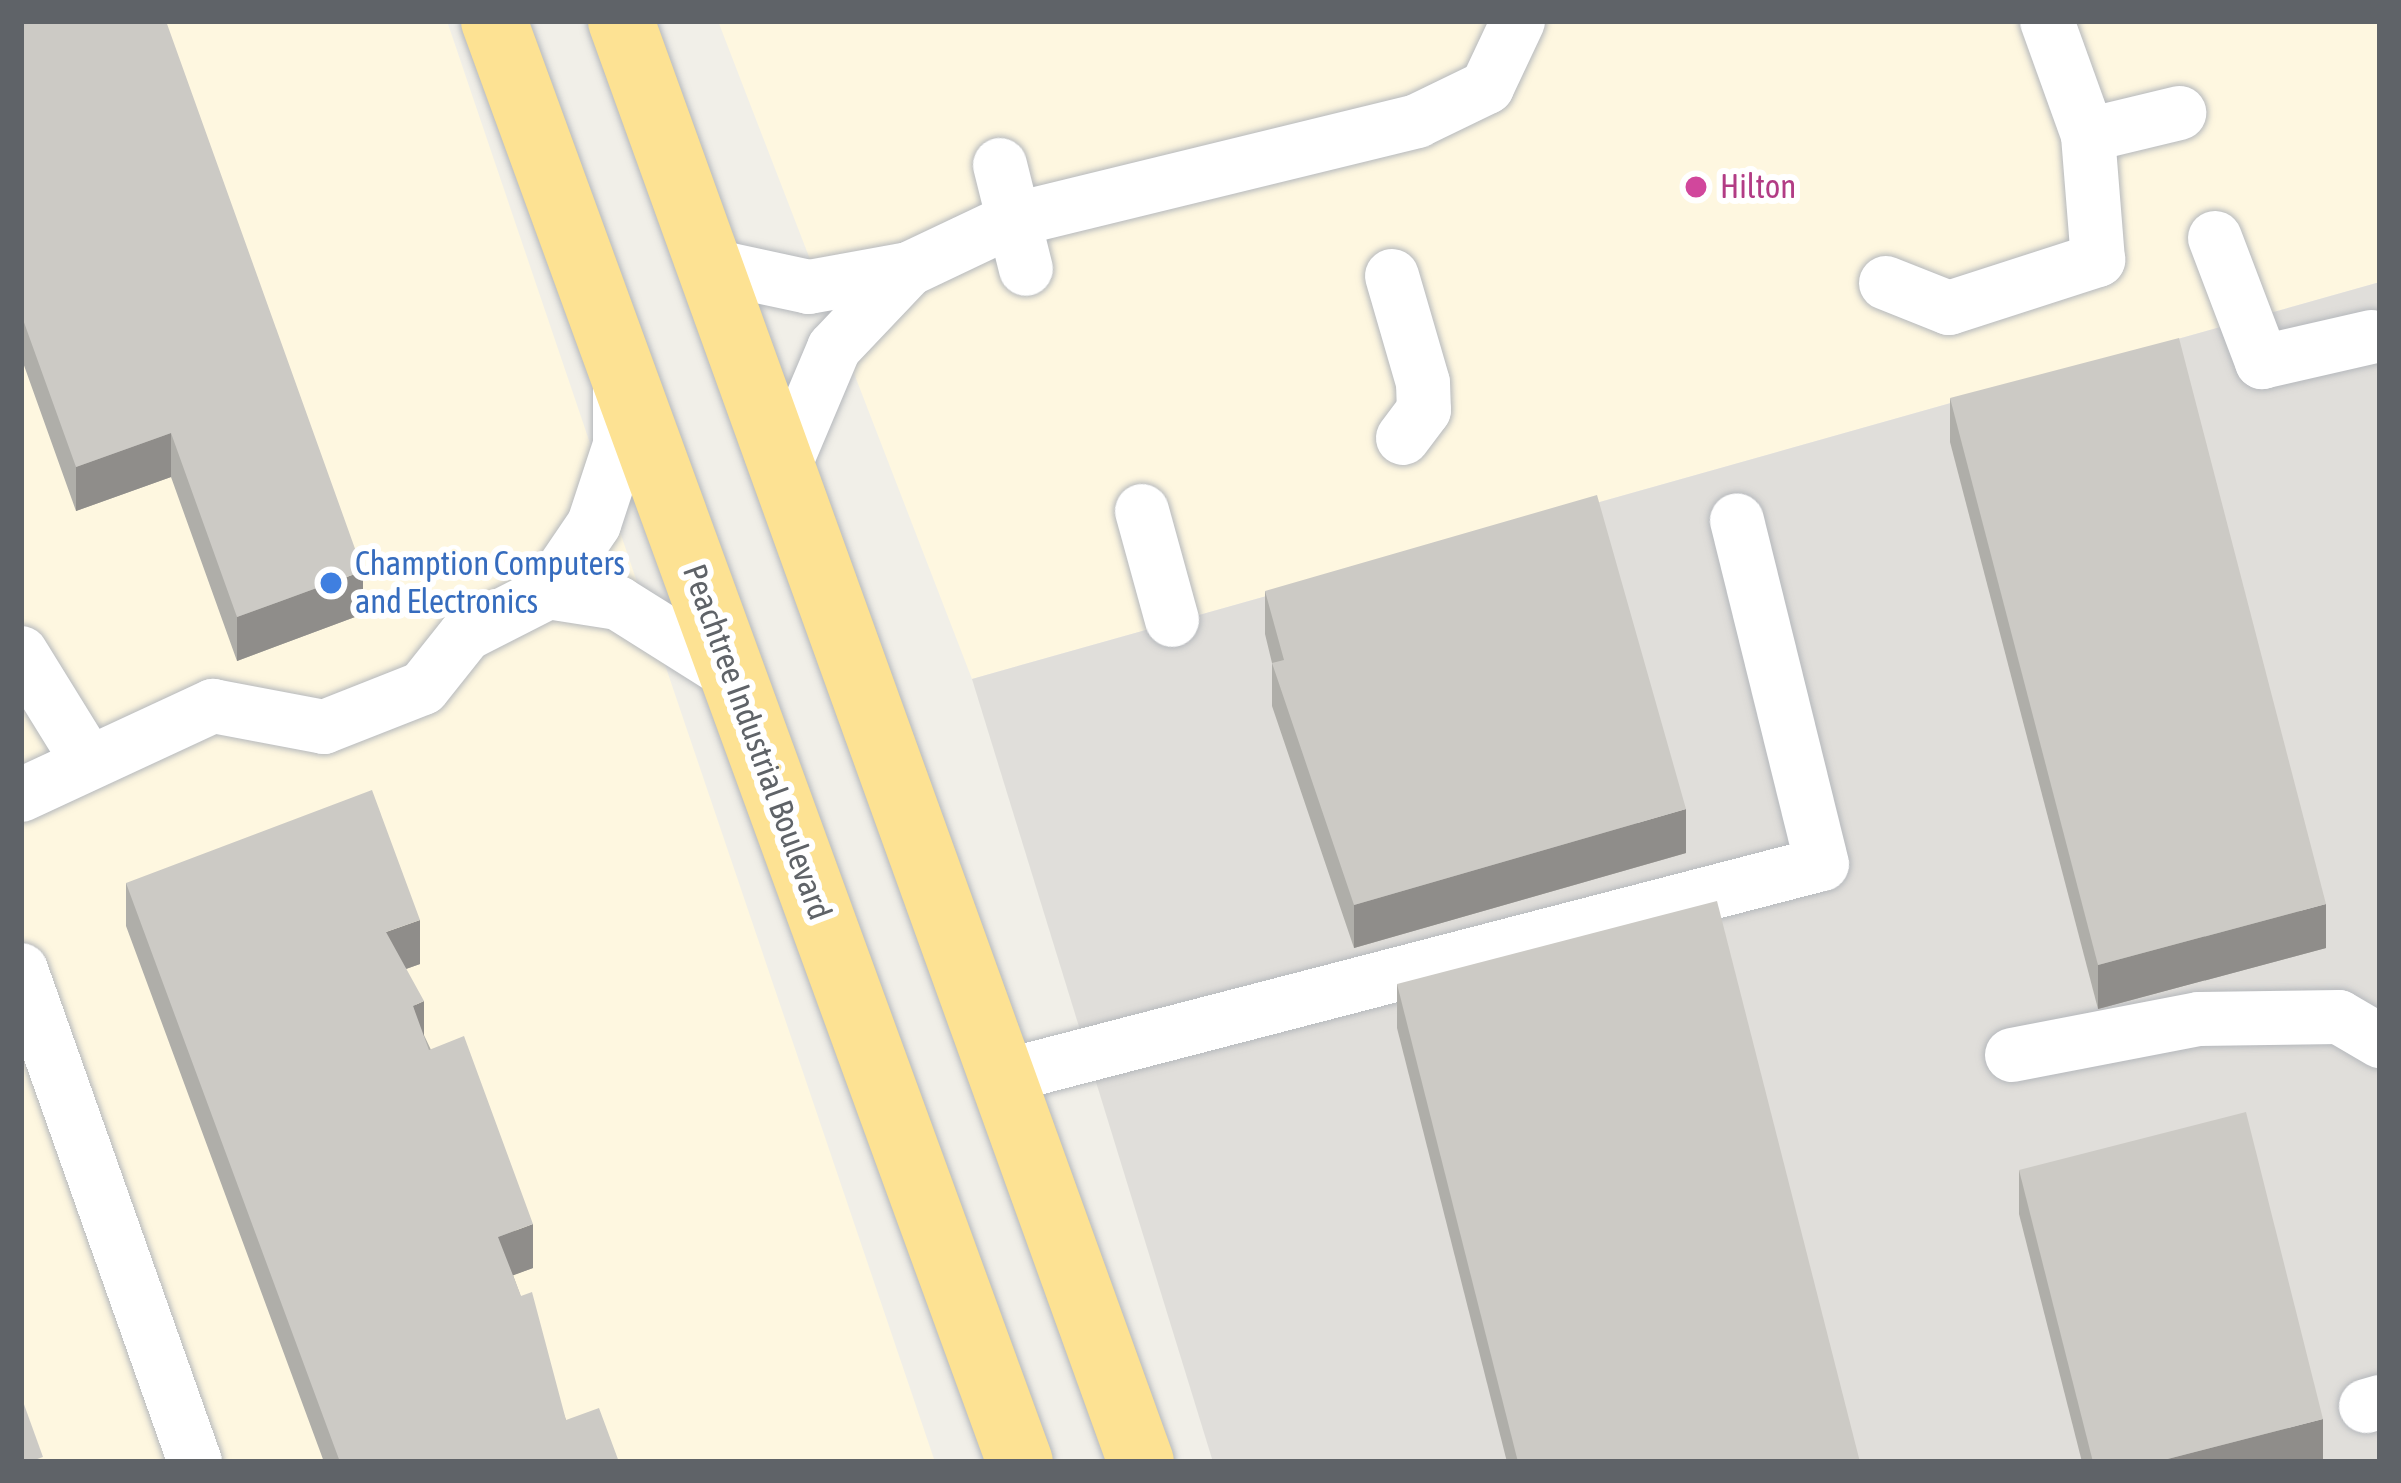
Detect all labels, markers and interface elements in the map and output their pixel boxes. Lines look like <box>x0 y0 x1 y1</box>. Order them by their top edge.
place label: Hilton <box>1720 167 1796 207</box>
marker: Hilton <box>1683 174 1709 200</box>
place label: Chamption Computers and Electronics <box>355 544 625 622</box>
street label: Peachtree Industrial Boulevard <box>674 559 840 925</box>
marker: Chamption Computers and Electronics <box>318 570 344 596</box>

